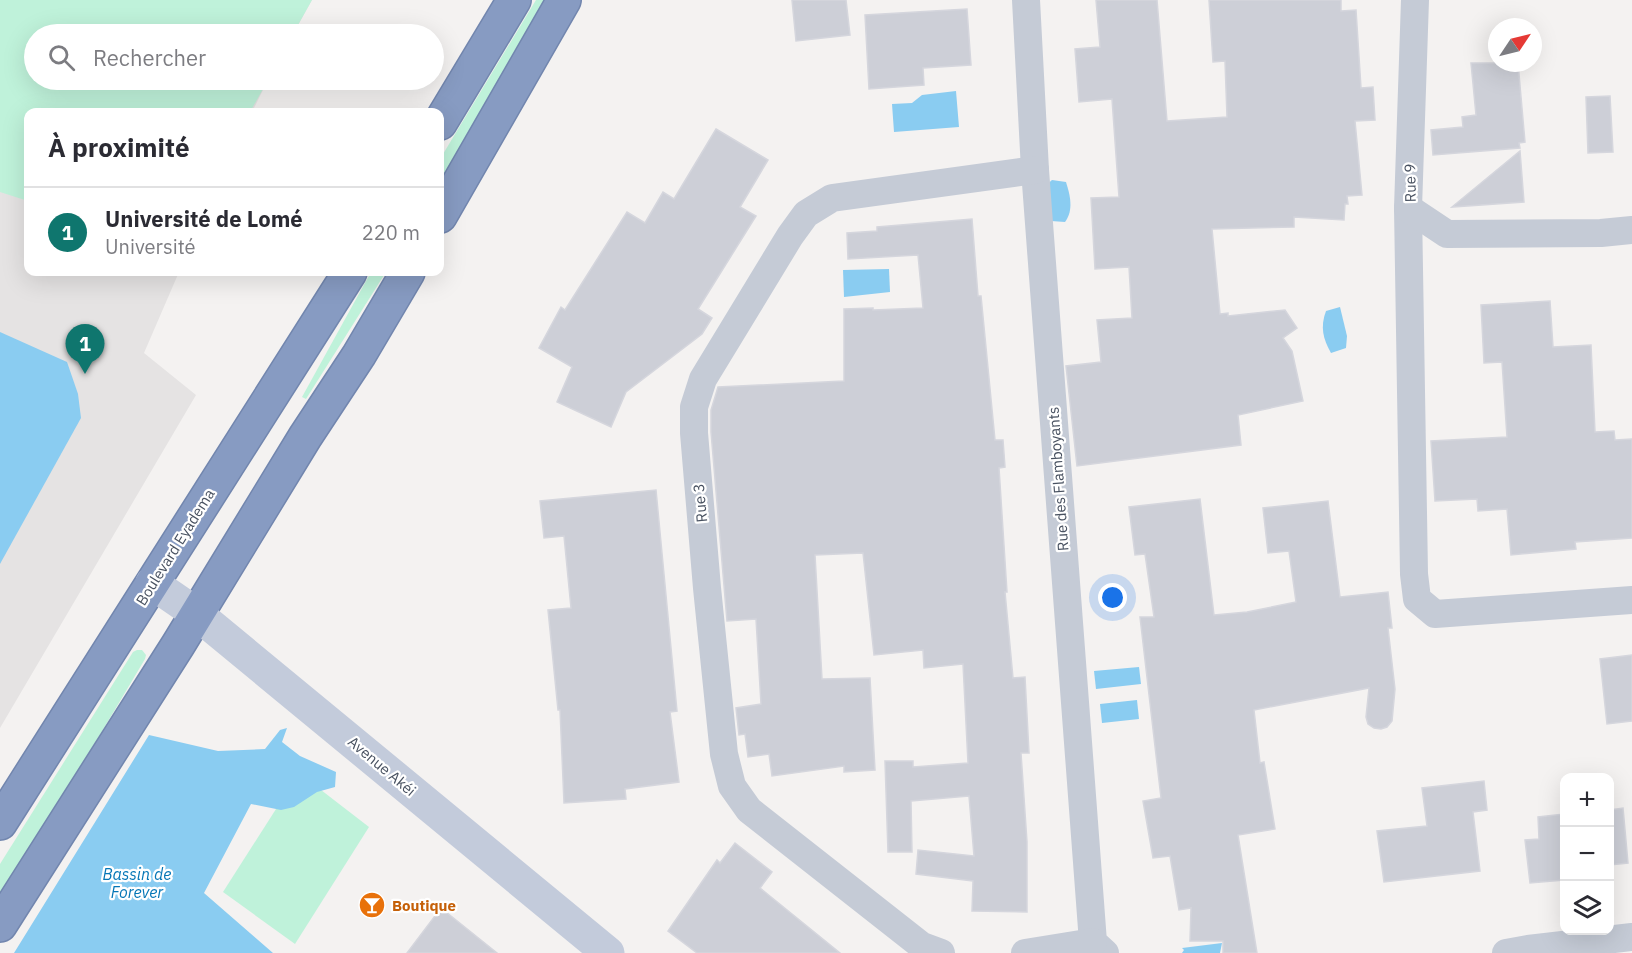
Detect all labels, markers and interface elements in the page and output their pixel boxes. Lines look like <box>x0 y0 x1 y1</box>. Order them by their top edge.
north arrow <box>1488 18 1542 72</box>
search box <box>24 24 444 90</box>
icon: search <box>45 41 78 74</box>
text: Rechercher <box>93 43 206 72</box>
text: À proximité <box>48 130 190 164</box>
street label: Rue 9 <box>1400 163 1420 203</box>
text: Université de Lomé <box>105 204 303 233</box>
text: 1 <box>62 219 74 246</box>
text: 220 m <box>362 219 420 246</box>
text: Université <box>105 233 196 260</box>
pin: 1 <box>66 324 104 374</box>
street label: Rue des Flamboyants <box>1043 406 1073 552</box>
street label: Rue 3 <box>689 483 711 523</box>
street label: Boulevard Eyadema <box>131 485 219 609</box>
your location <box>1098 583 1127 612</box>
street label: Avenue Akéi <box>344 732 420 800</box>
map controls <box>1560 773 1614 935</box>
button: + <box>1560 773 1614 827</box>
button: − <box>1560 827 1614 881</box>
water label: Bassin de Forever <box>103 864 171 902</box>
button: layers <box>1560 881 1614 935</box>
bar icon: Boutique <box>357 890 387 920</box>
place label: Boutique <box>392 896 456 915</box>

